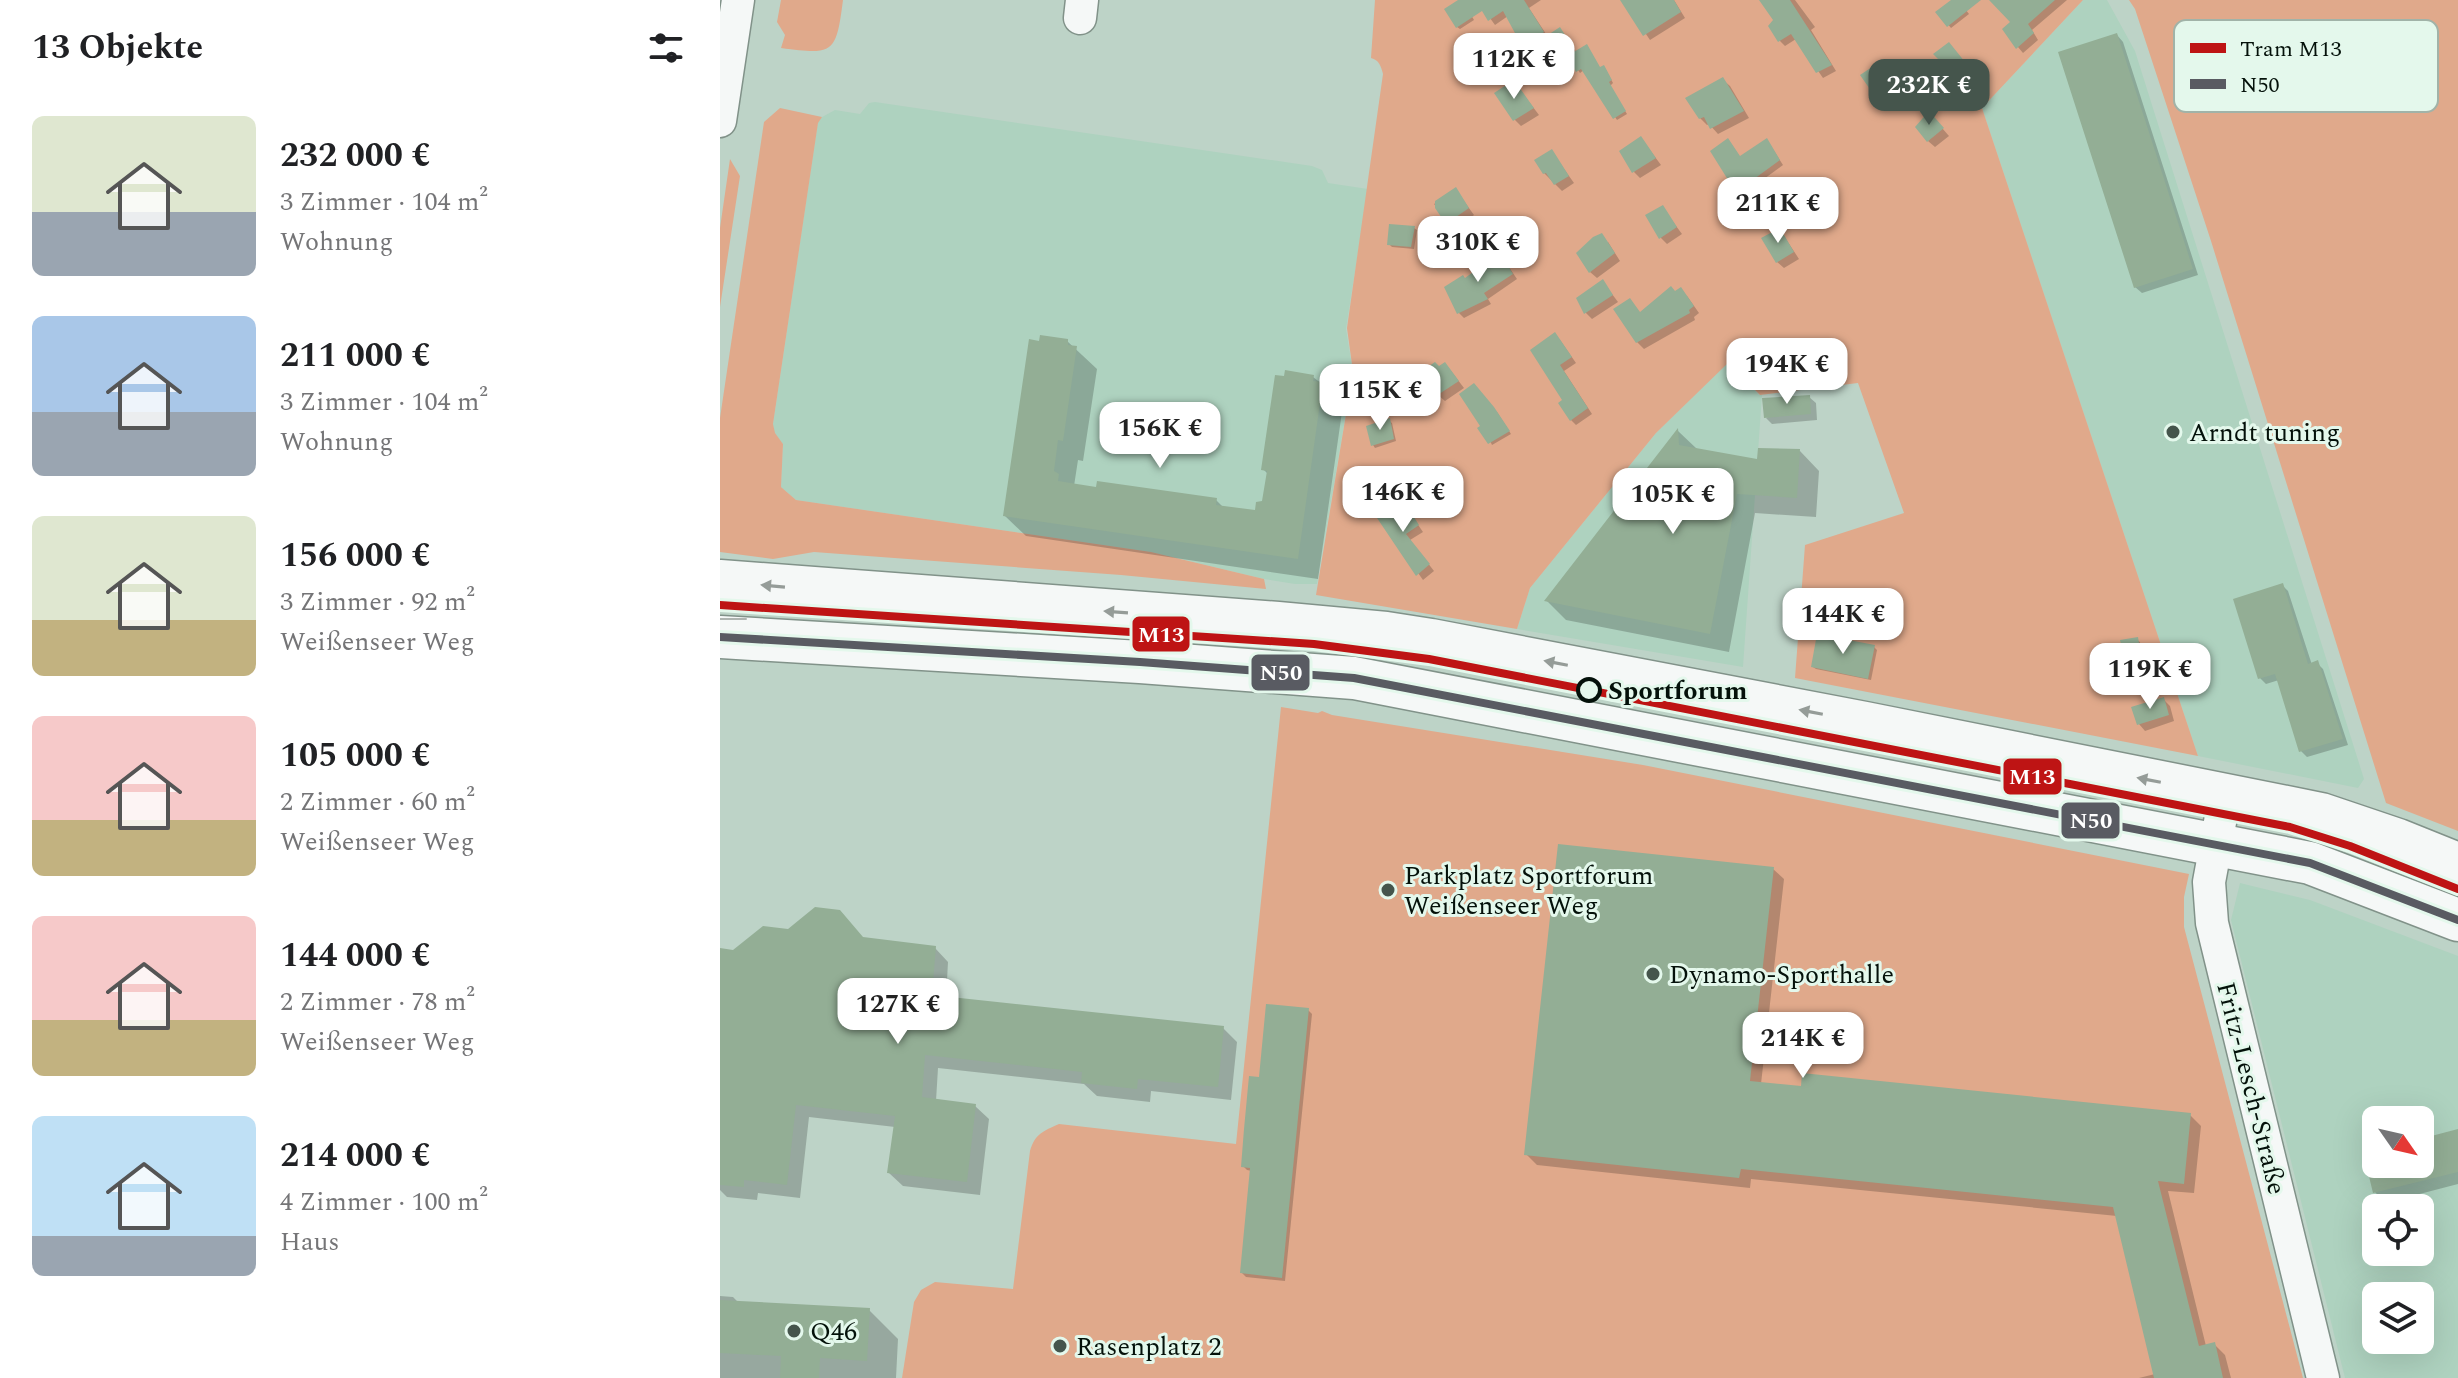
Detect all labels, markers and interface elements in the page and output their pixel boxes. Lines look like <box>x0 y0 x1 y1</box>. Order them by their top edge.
legend <box>2174 20 2438 112</box>
text: 13 Objekte <box>32 22 203 74</box>
icon: filters <box>644 26 688 70</box>
pin: 112K € <box>1449 33 1579 101</box>
text: Tram M13 <box>2240 33 2341 66</box>
text: 112K € <box>1472 39 1556 79</box>
pin: 232K € <box>1864 59 1994 127</box>
text: 232K € <box>1887 65 1971 105</box>
text: N50 <box>2240 69 2280 102</box>
text: 232 000 € <box>280 130 431 182</box>
icon: home <box>96 148 192 244</box>
pin: 211K € <box>1713 177 1843 245</box>
text: 3 Zimmer · 104 m² <box>280 182 488 222</box>
text: 211K € <box>1736 183 1820 223</box>
pin: 310K € <box>1413 216 1543 284</box>
text: Wohnung <box>280 222 393 262</box>
text: 310K € <box>1436 222 1520 262</box>
text: 211 000 € <box>280 330 431 382</box>
pin: 194K € <box>1722 338 1852 406</box>
text: 194K € <box>1745 344 1829 384</box>
icon: home <box>96 348 192 444</box>
pin: 115K € <box>1315 364 1445 432</box>
text: 115K € <box>1338 370 1422 410</box>
text: 3 Zimmer · 104 m² <box>280 382 488 422</box>
pin: 156K € <box>1095 402 1225 470</box>
text: 156K € <box>1118 408 1202 448</box>
place label: Arndt tuning <box>2189 413 2340 453</box>
text: Wohnung <box>280 422 393 462</box>
marker: Arndt tuning <box>2164 423 2182 441</box>
pin: 146K € <box>1338 466 1468 534</box>
pin: 105K € <box>1608 468 1738 536</box>
text: 146K € <box>1361 472 1445 512</box>
text: 105K € <box>1631 474 1715 514</box>
text: 156 000 € <box>280 530 431 582</box>
icon: home <box>96 548 192 644</box>
one-way arrow <box>760 579 785 592</box>
text: 3 Zimmer · 92 m² <box>280 582 475 622</box>
pin: 144K € <box>1778 588 1908 656</box>
text: 144K € <box>1801 594 1885 634</box>
one-way arrow <box>1104 605 1129 618</box>
line badge: M13 <box>1131 615 1191 653</box>
text: M13 <box>1138 619 1184 652</box>
text: Weißenseer Weg <box>280 622 474 662</box>
pin: 119K € <box>2085 643 2215 711</box>
text: 119K € <box>2108 649 2192 689</box>
line badge: N50 <box>1250 653 1311 692</box>
one-way arrow <box>1543 656 1568 668</box>
text: N50 <box>1260 657 1302 690</box>
place label: Sportforum <box>1608 671 1747 711</box>
marker: Sportforum <box>1577 678 1601 702</box>
one-way arrow <box>1799 706 1824 718</box>
text: 105 000 € <box>280 730 431 782</box>
icon: home <box>96 748 192 844</box>
line badge: M13 <box>2002 757 2063 796</box>
text: M13 <box>2009 761 2055 794</box>
one-way arrow <box>2136 773 2161 786</box>
text: 2 Zimmer · 60 m² <box>280 782 475 822</box>
line badge: N50 <box>2060 801 2121 840</box>
text: N50 <box>2070 805 2112 838</box>
text: Weißenseer Weg <box>280 822 474 862</box>
place label: Parkplatz Sportforum Weißenseer Weg <box>1404 856 1653 926</box>
marker: Parkplatz Sportforum Weißenseer Weg <box>1379 881 1397 899</box>
text: 144 000 € <box>280 930 431 982</box>
icon: home <box>96 948 192 1044</box>
place label: Dynamo-Sporthalle <box>1669 955 1894 995</box>
marker: Dynamo-Sporthalle <box>1644 965 1662 983</box>
pin: 127K € <box>833 978 963 1046</box>
street label: Fritz-Lesch-Straße <box>2205 978 2297 1199</box>
text: 2 Zimmer · 78 m² <box>280 982 475 1022</box>
text: 127K € <box>856 984 940 1024</box>
pin: 214K € <box>1738 1012 1868 1080</box>
text: 214K € <box>1761 1018 1845 1058</box>
text: Weißenseer Weg <box>280 1022 474 1062</box>
north arrow <box>2362 1106 2434 1178</box>
map controls <box>2362 1106 2434 1354</box>
text: 214 000 € <box>280 1130 431 1182</box>
icon: home <box>96 1148 192 1244</box>
text: 4 Zimmer · 100 m² <box>280 1182 488 1222</box>
button: locate <box>2362 1194 2434 1266</box>
text: Haus <box>280 1222 340 1262</box>
button: layers <box>2362 1282 2434 1354</box>
place label: Q46 <box>810 1312 857 1352</box>
marker: Q46 <box>785 1322 803 1340</box>
place label: Rasenplatz 2 <box>1076 1327 1221 1367</box>
marker: Rasenplatz 2 <box>1051 1337 1069 1355</box>

